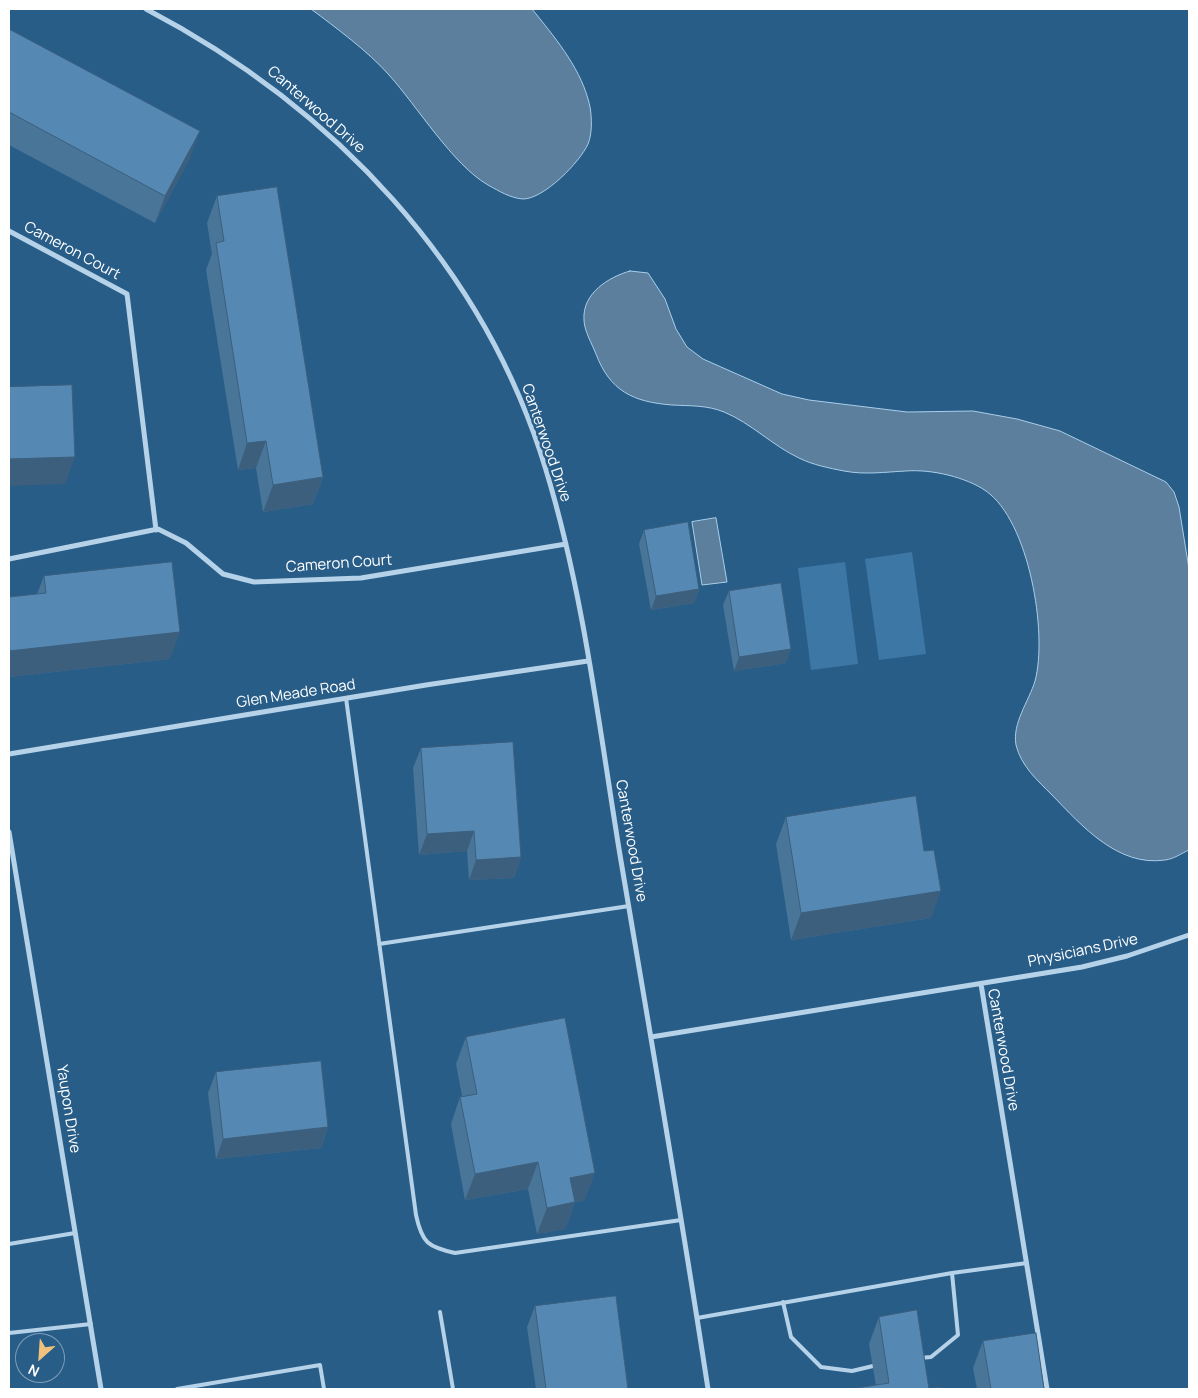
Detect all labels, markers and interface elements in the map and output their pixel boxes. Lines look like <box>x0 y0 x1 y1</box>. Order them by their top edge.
street label: Canterwood Drive <box>263 63 369 157</box>
street label: Cameron Court <box>21 218 123 284</box>
street label: Canterwood Drive <box>517 382 575 504</box>
street label: Cameron Court <box>285 551 393 577</box>
street label: Glen Meade Road <box>235 676 357 712</box>
street label: Canterwood Drive <box>611 778 651 904</box>
street label: Physicians Drive <box>1026 931 1140 971</box>
street label: Canterwood Drive <box>983 987 1023 1113</box>
street label: Yaupon Drive <box>52 1064 84 1154</box>
north arrow <box>15 1333 65 1383</box>
text: N <box>25 1360 42 1382</box>

